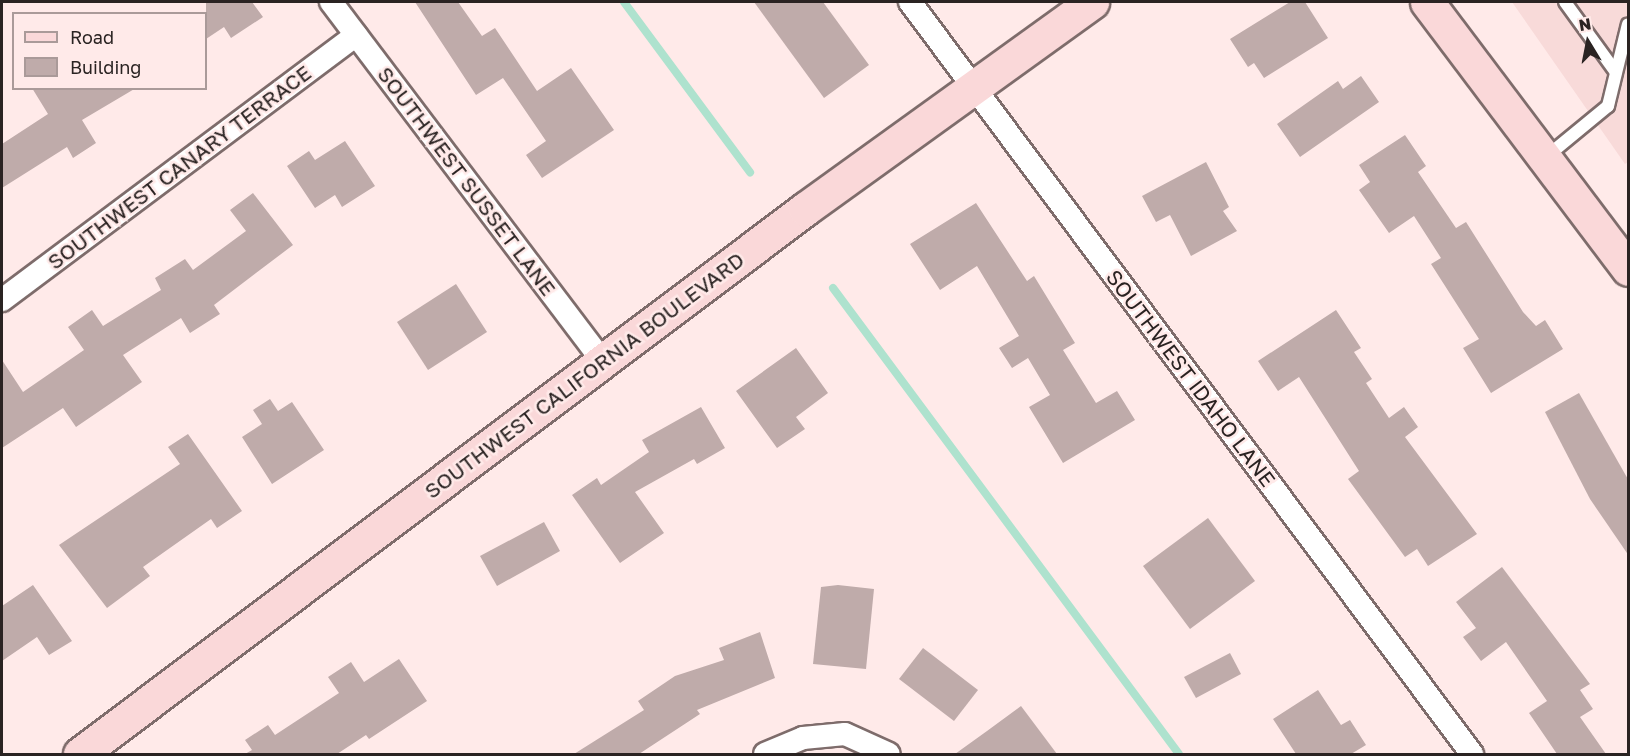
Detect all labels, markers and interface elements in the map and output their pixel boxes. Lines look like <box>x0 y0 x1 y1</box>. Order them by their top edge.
legend <box>12 12 207 90</box>
north arrow <box>1558 12 1618 72</box>
text: N <box>1577 13 1593 35</box>
text: Road <box>70 26 114 48</box>
text: Building <box>70 56 141 78</box>
street label: SOUTHWEST CANARY TERRACE <box>42 60 316 274</box>
street label: SOUTHWEST SUSSET LANE <box>373 62 561 300</box>
street label: SOUTHWEST CALIFORNIA BOULEVARD <box>419 247 749 503</box>
street label: SOUTHWEST IDAHO LANE <box>1101 265 1281 491</box>

